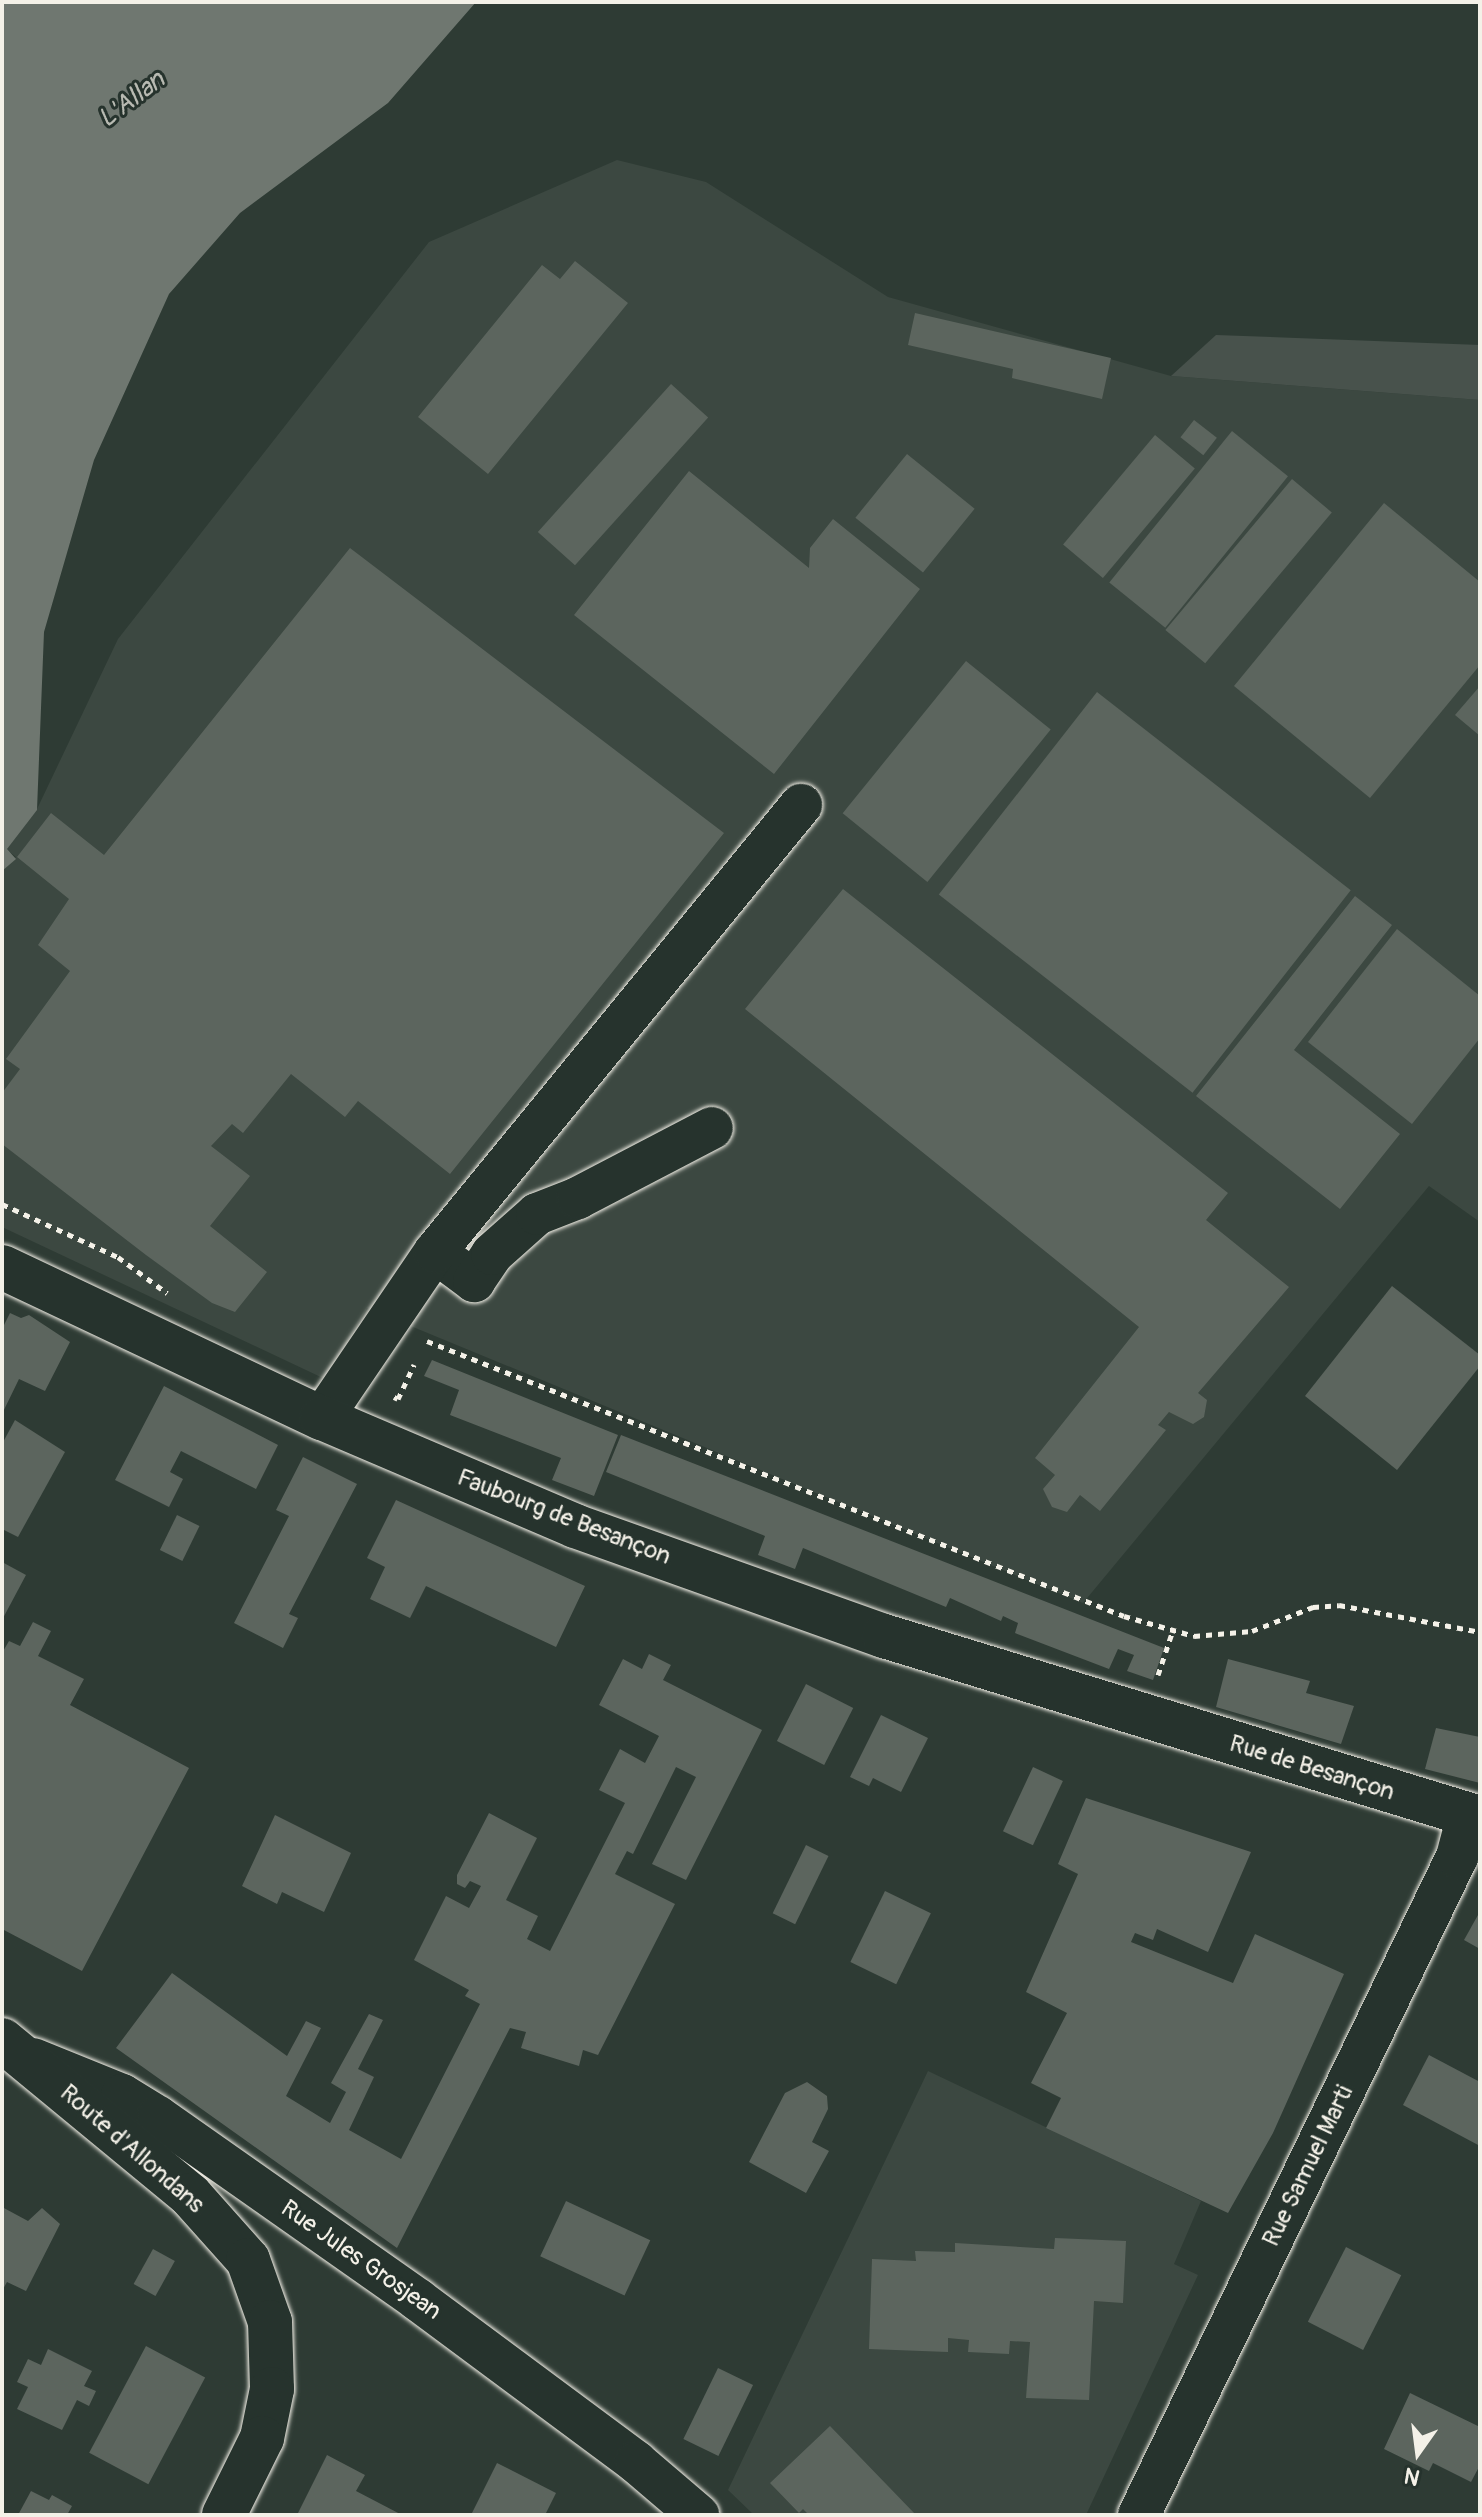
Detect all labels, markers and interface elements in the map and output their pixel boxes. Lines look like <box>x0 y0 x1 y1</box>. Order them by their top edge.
water label: L'Allan <box>93 65 171 135</box>
street label: Faubourg de Besançon <box>453 1463 675 1571</box>
street label: Rue de Besançon <box>1226 1729 1398 1807</box>
street label: Route d'Allondans <box>54 2079 210 2219</box>
street label: Rue Samuel Marti <box>1257 2081 1359 2251</box>
street label: Rue Jules Grosjean <box>275 2194 447 2326</box>
north arrow <box>1378 2413 1458 2493</box>
text: N <box>1402 2461 1423 2492</box>

